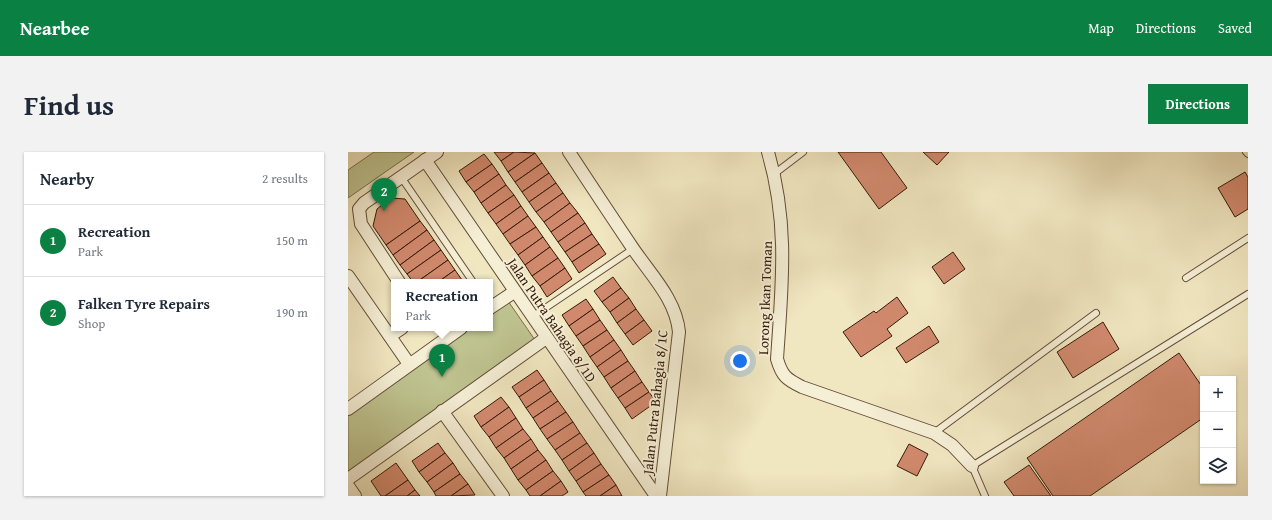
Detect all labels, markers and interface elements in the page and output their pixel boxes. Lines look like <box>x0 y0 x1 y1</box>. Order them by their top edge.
text: Nearbee <box>20 14 90 42</box>
text: Map <box>1088 18 1114 38</box>
text: Directions <box>1136 18 1196 38</box>
text: Saved <box>1218 18 1252 38</box>
text: Find us <box>24 84 114 125</box>
button: Directions <box>1148 84 1248 124</box>
text: Nearby <box>40 166 94 191</box>
text: 2 results <box>262 169 308 188</box>
pin: 2 <box>371 178 397 211</box>
text: Recreation <box>78 221 150 242</box>
text: 1 <box>50 231 56 250</box>
text: 150 m <box>276 231 308 250</box>
street label: Lorong Ikan Toman <box>753 241 777 355</box>
text: Park <box>78 242 103 261</box>
street label: Jalan Putra Bahagia 8/1D <box>502 252 601 386</box>
popup <box>391 279 493 331</box>
text: Recreation <box>406 285 478 306</box>
text: Falken Tyre Repairs <box>78 293 210 314</box>
text: 2 <box>50 303 56 322</box>
text: 190 m <box>276 303 308 322</box>
text: Park <box>406 306 431 325</box>
text: Shop <box>78 314 105 333</box>
street label: Jalan Putra Bahagia 8/1C <box>637 328 673 477</box>
pin: 1 <box>429 344 455 377</box>
your location <box>730 351 750 371</box>
map controls <box>1200 376 1236 484</box>
button: + <box>1200 376 1236 412</box>
button: − <box>1200 412 1236 448</box>
button: layers <box>1200 448 1236 484</box>

